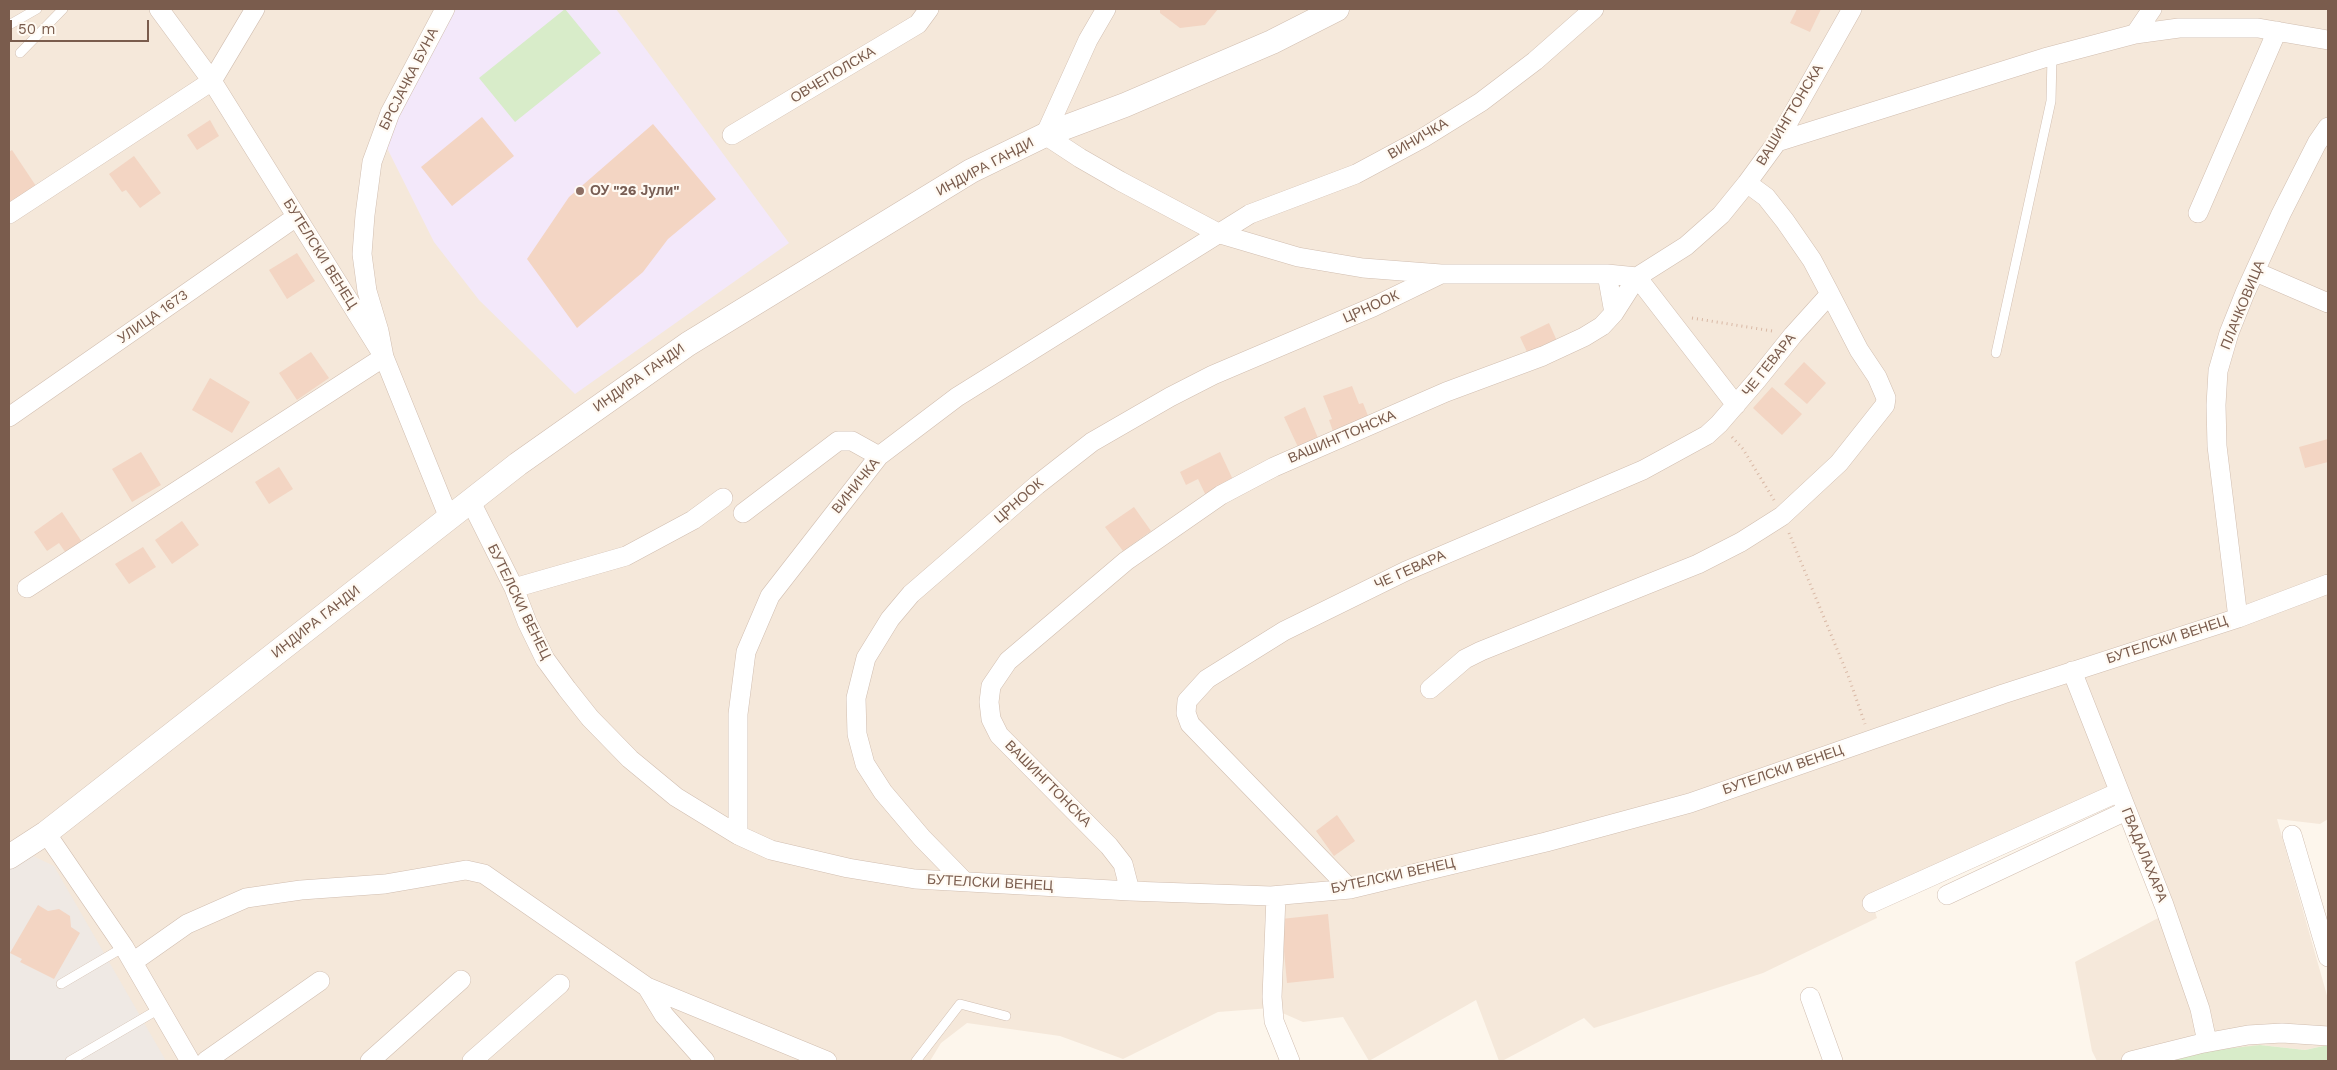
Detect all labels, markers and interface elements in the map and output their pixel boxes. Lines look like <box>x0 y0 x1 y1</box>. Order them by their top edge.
scale bar <box>12 10 151 42</box>
text: 50 m <box>18 20 55 38</box>
street label: БРСЈАЧКА БУНА <box>376 25 442 133</box>
street label: ОВЧЕПОЛСКА <box>788 43 878 107</box>
street label: ВАШИНГТОНСКА <box>1753 61 1827 169</box>
street label: ВИНИЧКА <box>1385 115 1451 163</box>
street label: ИНДИРА ГАНДИ <box>933 134 1037 200</box>
place label: ОУ "26 Јули" <box>590 183 680 199</box>
marker: ОУ "26 Јули" <box>574 185 586 197</box>
street label: БУТЕЛСКИ ВЕНЕЦ <box>279 196 361 312</box>
street label: ПЛАЧКОВИЦА <box>2217 258 2269 352</box>
street label: УЛИЦА 1673 <box>115 287 191 347</box>
street label: ЦРНООК <box>1340 287 1402 327</box>
street label: ЧЕ ГЕВАРА <box>1738 330 1800 400</box>
street label: ИНДИРА ГАНДИ <box>590 340 688 416</box>
street label: ВАШИНГТОНСКА <box>1286 407 1398 467</box>
street label: ВИНИЧКА <box>829 455 883 517</box>
street label: ЦРНООК <box>991 475 1047 527</box>
street label: БУТЕЛСКИ ВЕНЕЦ <box>484 542 554 662</box>
street label: ЧЕ ГЕВАРА <box>1372 547 1448 593</box>
street label: ИНДИРА ГАНДИ <box>268 582 364 662</box>
street label: БУТЕЛСКИ ВЕНЕЦ <box>2104 612 2230 668</box>
street label: ВАШИНГТОНСКА <box>1001 737 1095 831</box>
street label: БУТЕЛСКИ ВЕНЕЦ <box>1720 741 1846 799</box>
street label: ГВАДАЛАХАРА <box>2117 805 2171 905</box>
street label: БУТЕЛСКИ ВЕНЕЦ <box>1329 855 1457 897</box>
street label: БУТЕЛСКИ ВЕНЕЦ <box>926 871 1054 895</box>

